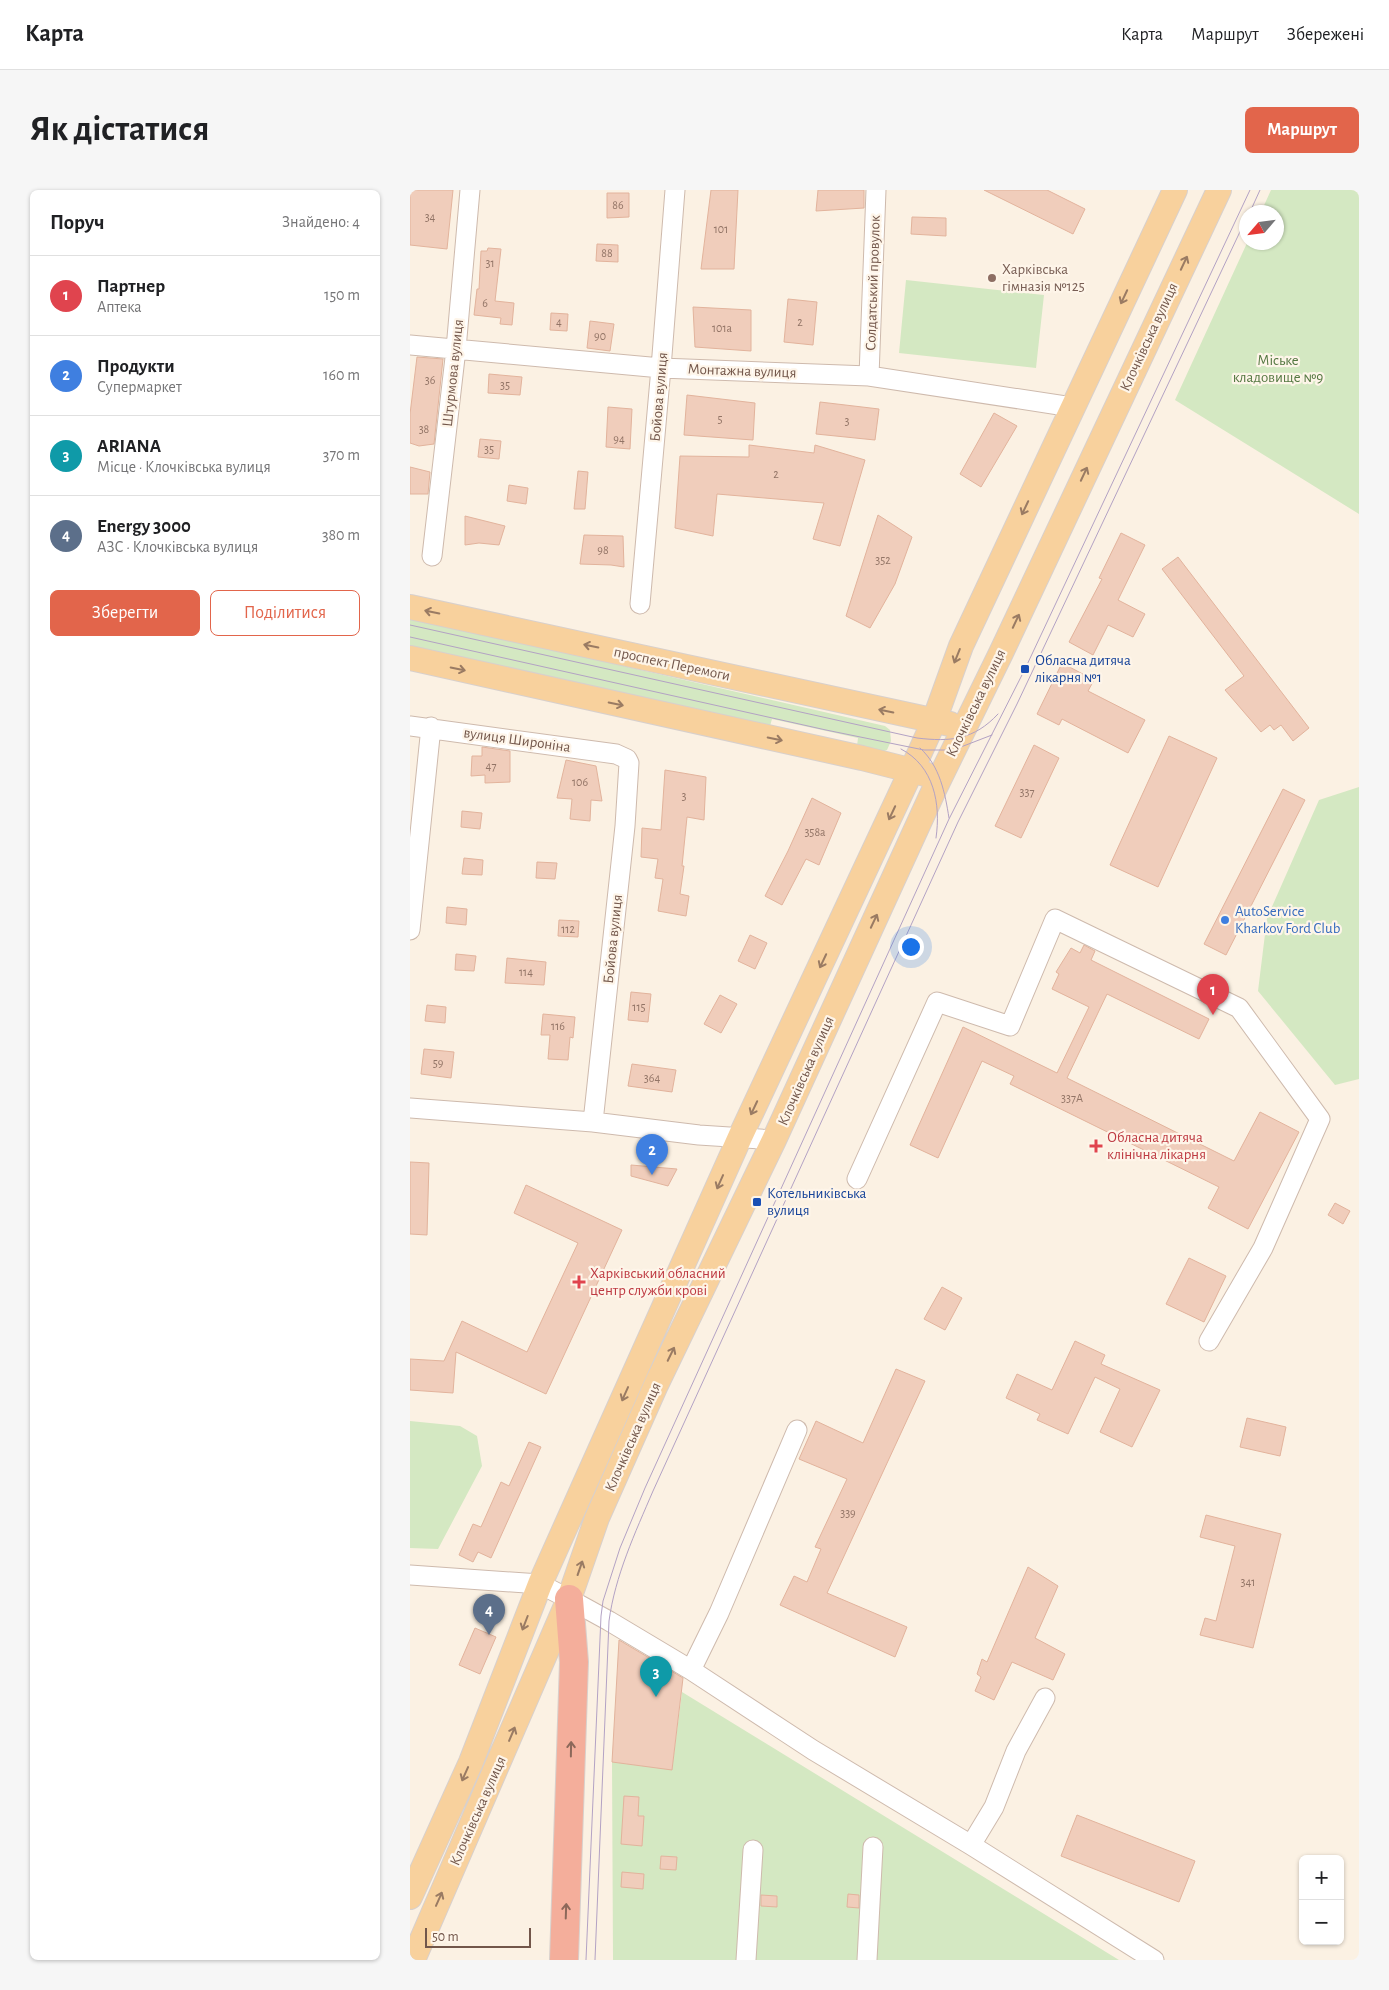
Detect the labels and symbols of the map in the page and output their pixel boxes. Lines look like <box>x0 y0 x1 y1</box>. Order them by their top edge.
house number: 86 <box>612 199 624 211</box>
north arrow <box>1239 205 1284 250</box>
house number: 34 <box>425 211 436 223</box>
street label: Солдатський провулок <box>863 215 883 351</box>
house number: 101 <box>714 223 728 235</box>
house number: 88 <box>601 247 613 259</box>
one-way arrow <box>1179 256 1189 271</box>
house number: 31 <box>485 257 495 269</box>
place label: Харківська гімназія №125 <box>1002 262 1085 294</box>
marker: Харківська гімназія №125 <box>986 272 998 284</box>
street label: Клочківська вулиця <box>1117 280 1181 394</box>
one-way arrow <box>1119 289 1128 304</box>
house number: 6 <box>482 297 488 309</box>
house number: 4 <box>556 316 562 328</box>
house number: 2 <box>797 316 803 328</box>
street label: Штурмова вулиця <box>440 318 466 428</box>
house number: 101а <box>712 322 733 334</box>
house number: 90 <box>594 330 606 342</box>
street label: Бойова вулиця <box>648 352 670 442</box>
park label: Міське кладовище №9 <box>1233 353 1323 385</box>
street label: Монтажна вулиця <box>687 362 797 380</box>
house number: 36 <box>425 374 436 386</box>
house number: 35 <box>500 379 510 391</box>
house number: 5 <box>717 413 723 425</box>
house number: 3 <box>845 415 850 427</box>
house number: 38 <box>419 423 430 435</box>
house number: 94 <box>613 433 625 445</box>
house number: 35 <box>484 443 494 455</box>
one-way arrow <box>1080 467 1089 482</box>
house number: 2 <box>773 468 779 480</box>
one-way arrow <box>1020 500 1030 515</box>
house number: 98 <box>597 544 609 556</box>
house number: 352 <box>875 554 891 566</box>
one-way arrow <box>425 607 441 616</box>
one-way arrow <box>1011 614 1021 629</box>
one-way arrow <box>583 641 599 650</box>
street label: проспект Перемоги <box>612 644 732 684</box>
street label: Клочківська вулиця <box>943 647 1009 759</box>
one-way arrow <box>952 648 961 663</box>
place label: Обласна дитяча лікарня №1 <box>1035 653 1131 685</box>
marker: Обласна дитяча лікарня №1 <box>1019 663 1031 675</box>
one-way arrow <box>449 665 465 674</box>
one-way arrow <box>608 700 624 709</box>
one-way arrow <box>879 706 895 715</box>
street label: вулиця Широніна <box>463 725 572 755</box>
one-way arrow <box>767 735 783 744</box>
house number: 47 <box>486 760 496 772</box>
house number: 106 <box>572 776 588 788</box>
house number: 337 <box>1020 786 1034 798</box>
house number: 3 <box>682 790 687 802</box>
one-way arrow <box>886 805 896 820</box>
house number: 358а <box>804 826 826 838</box>
street label: Бойова вулиця <box>601 894 625 984</box>
place label: AutoService Kharkov Ford Club <box>1235 904 1341 936</box>
one-way arrow <box>870 914 880 929</box>
marker: AutoService Kharkov Ford Club <box>1219 914 1231 926</box>
house number: 112 <box>561 923 575 935</box>
your location <box>898 934 924 960</box>
one-way arrow <box>817 953 827 968</box>
house number: 114 <box>519 966 533 978</box>
pin: 1 <box>1197 974 1229 1015</box>
house number: 115 <box>632 1001 646 1013</box>
street label: Клочківська вулиця <box>775 1014 837 1128</box>
house number: 116 <box>551 1020 565 1032</box>
house number: 59 <box>433 1057 444 1069</box>
house number: 364 <box>644 1072 660 1084</box>
house number: 337А <box>1061 1092 1083 1104</box>
one-way arrow <box>749 1100 758 1115</box>
place label: Обласна дитяча клінічна лікарня <box>1107 1130 1206 1162</box>
pin: 2 <box>636 1134 668 1175</box>
marker: Обласна дитяча клінічна лікарня <box>1089 1139 1103 1153</box>
one-way arrow <box>715 1174 725 1189</box>
place label: Котельниківська вулиця <box>767 1186 866 1218</box>
marker: Котельниківська вулиця <box>751 1196 763 1208</box>
place label: Харківський обласний центр служби крові <box>590 1266 726 1298</box>
marker: Харківський обласний центр служби крові <box>572 1275 586 1289</box>
one-way arrow <box>667 1347 676 1362</box>
street label: Клочківська вулиця <box>602 1380 664 1494</box>
one-way arrow <box>620 1386 629 1401</box>
house number: 339 <box>840 1507 856 1519</box>
one-way arrow <box>576 1561 585 1576</box>
house number: 341 <box>1241 1576 1255 1588</box>
pin: 4 <box>473 1594 505 1635</box>
one-way arrow <box>519 1615 529 1630</box>
pin: 3 <box>640 1656 672 1697</box>
one-way arrow <box>507 1727 517 1742</box>
one-way arrow <box>567 1741 576 1757</box>
street label: Клочківська вулиця <box>447 1754 509 1868</box>
one-way arrow <box>460 1766 470 1781</box>
one-way arrow <box>435 1892 445 1907</box>
one-way arrow <box>561 1904 571 1920</box>
scale bar <box>425 1925 531 1948</box>

